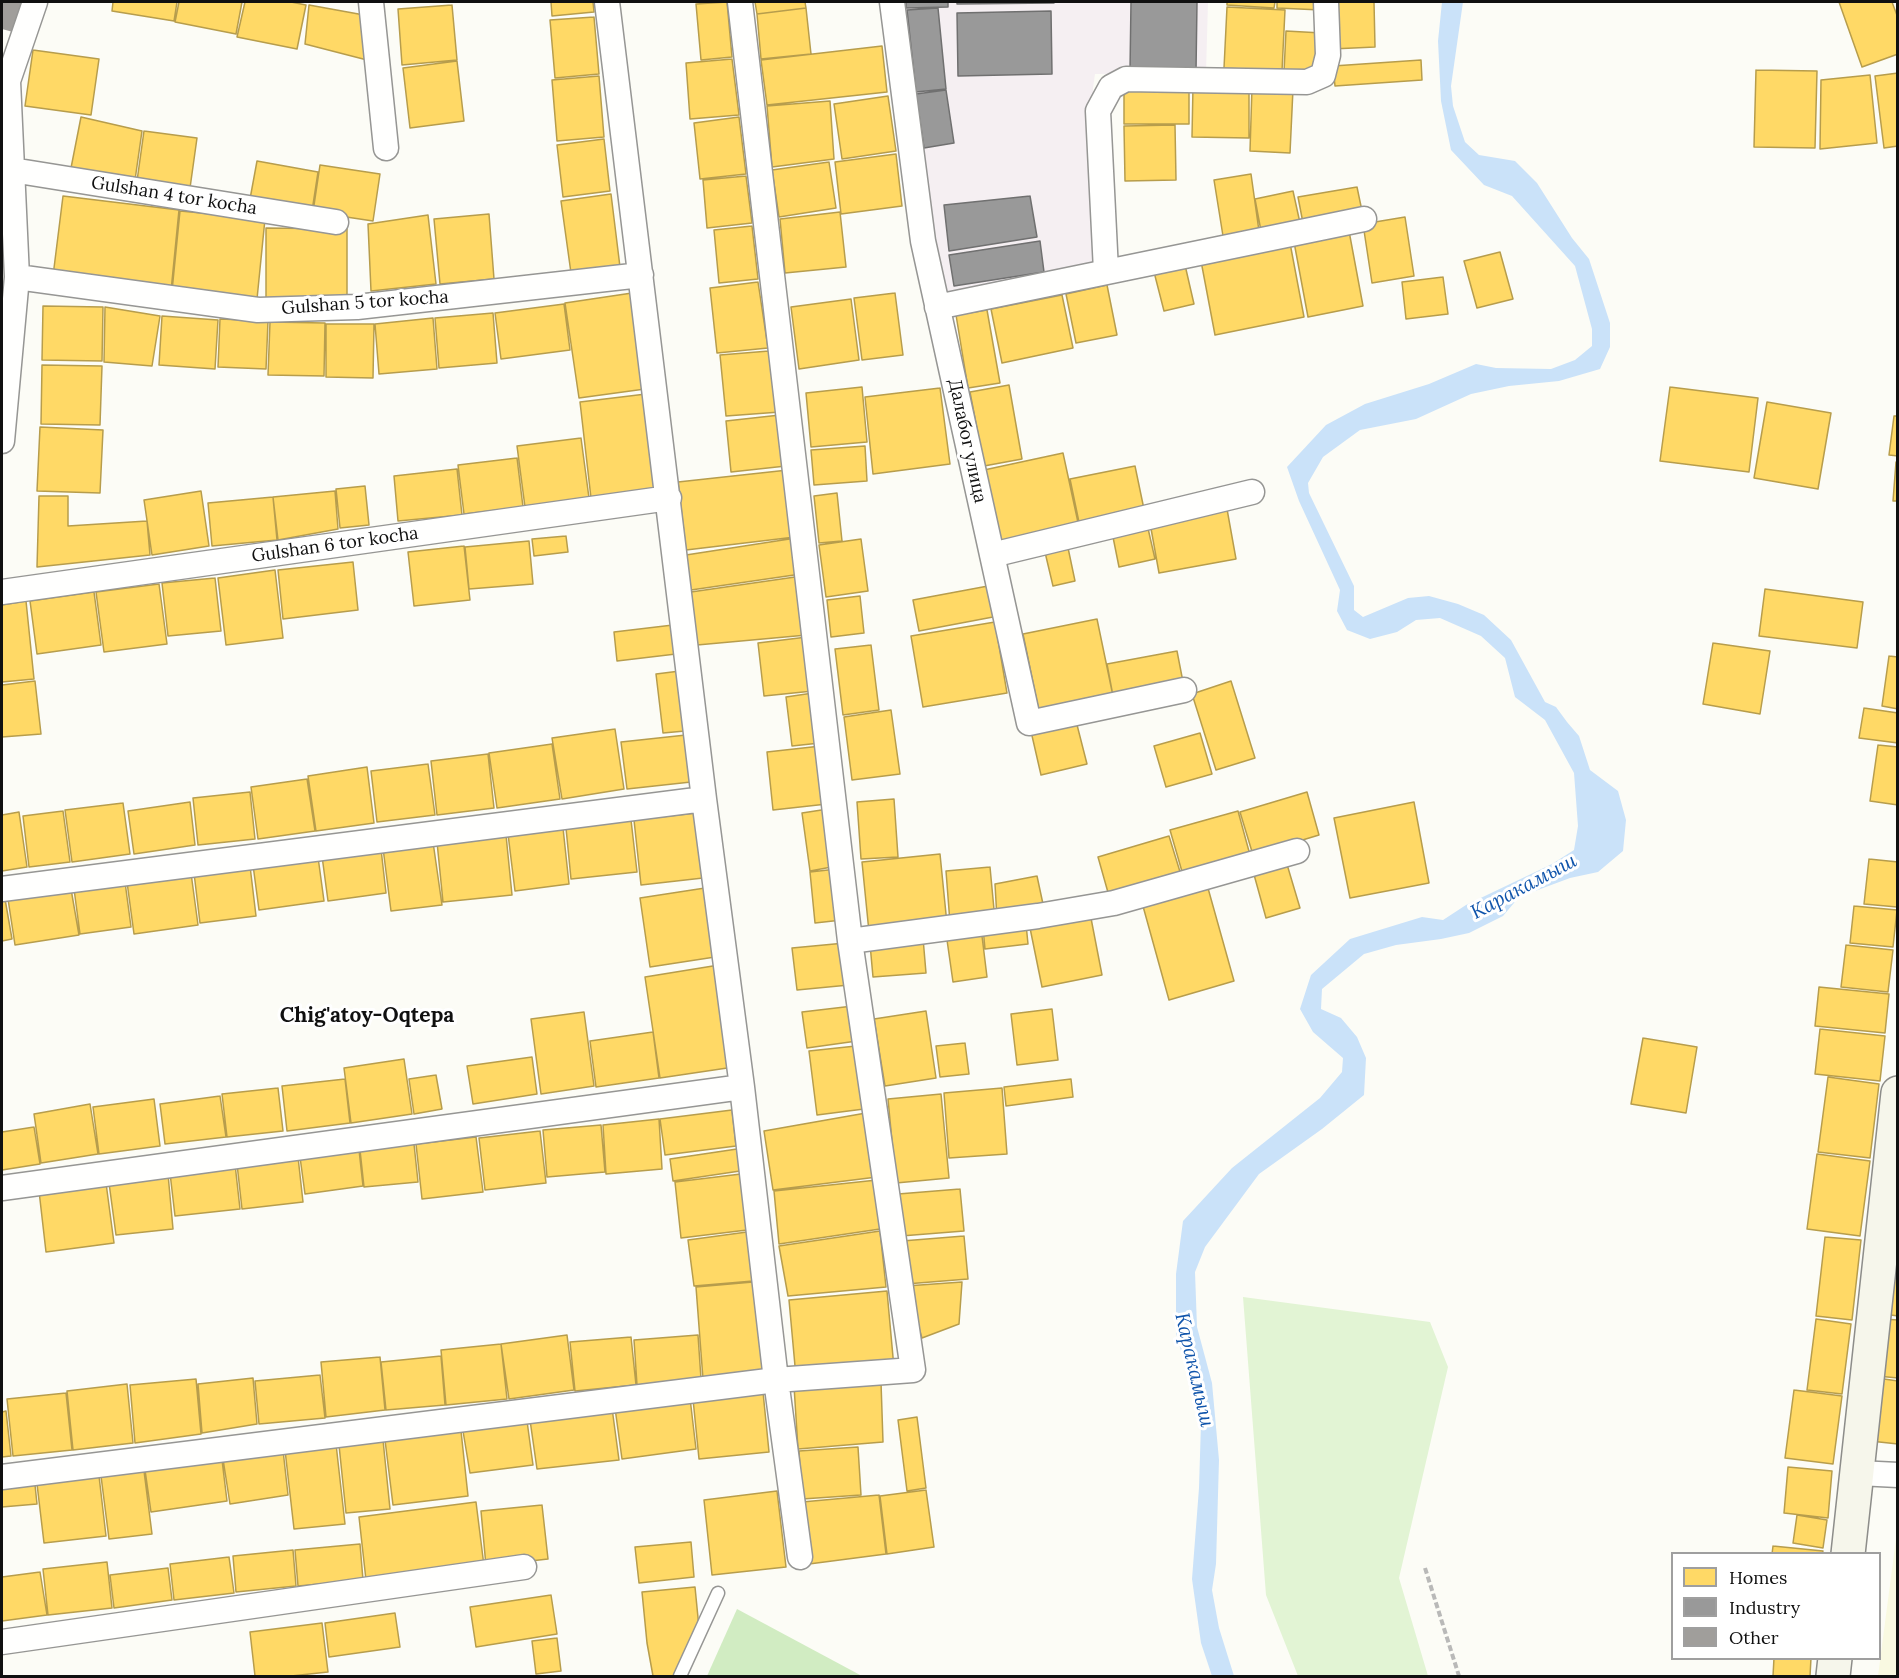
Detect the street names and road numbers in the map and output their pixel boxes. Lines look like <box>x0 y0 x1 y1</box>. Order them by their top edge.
street label: Gulshan 4 tor kocha <box>90 172 258 220</box>
street label: Gulshan 5 tor kocha <box>281 286 449 320</box>
street label: Далабог улица <box>943 377 991 505</box>
street label: Gulshan 6 tor kocha <box>250 523 420 567</box>

